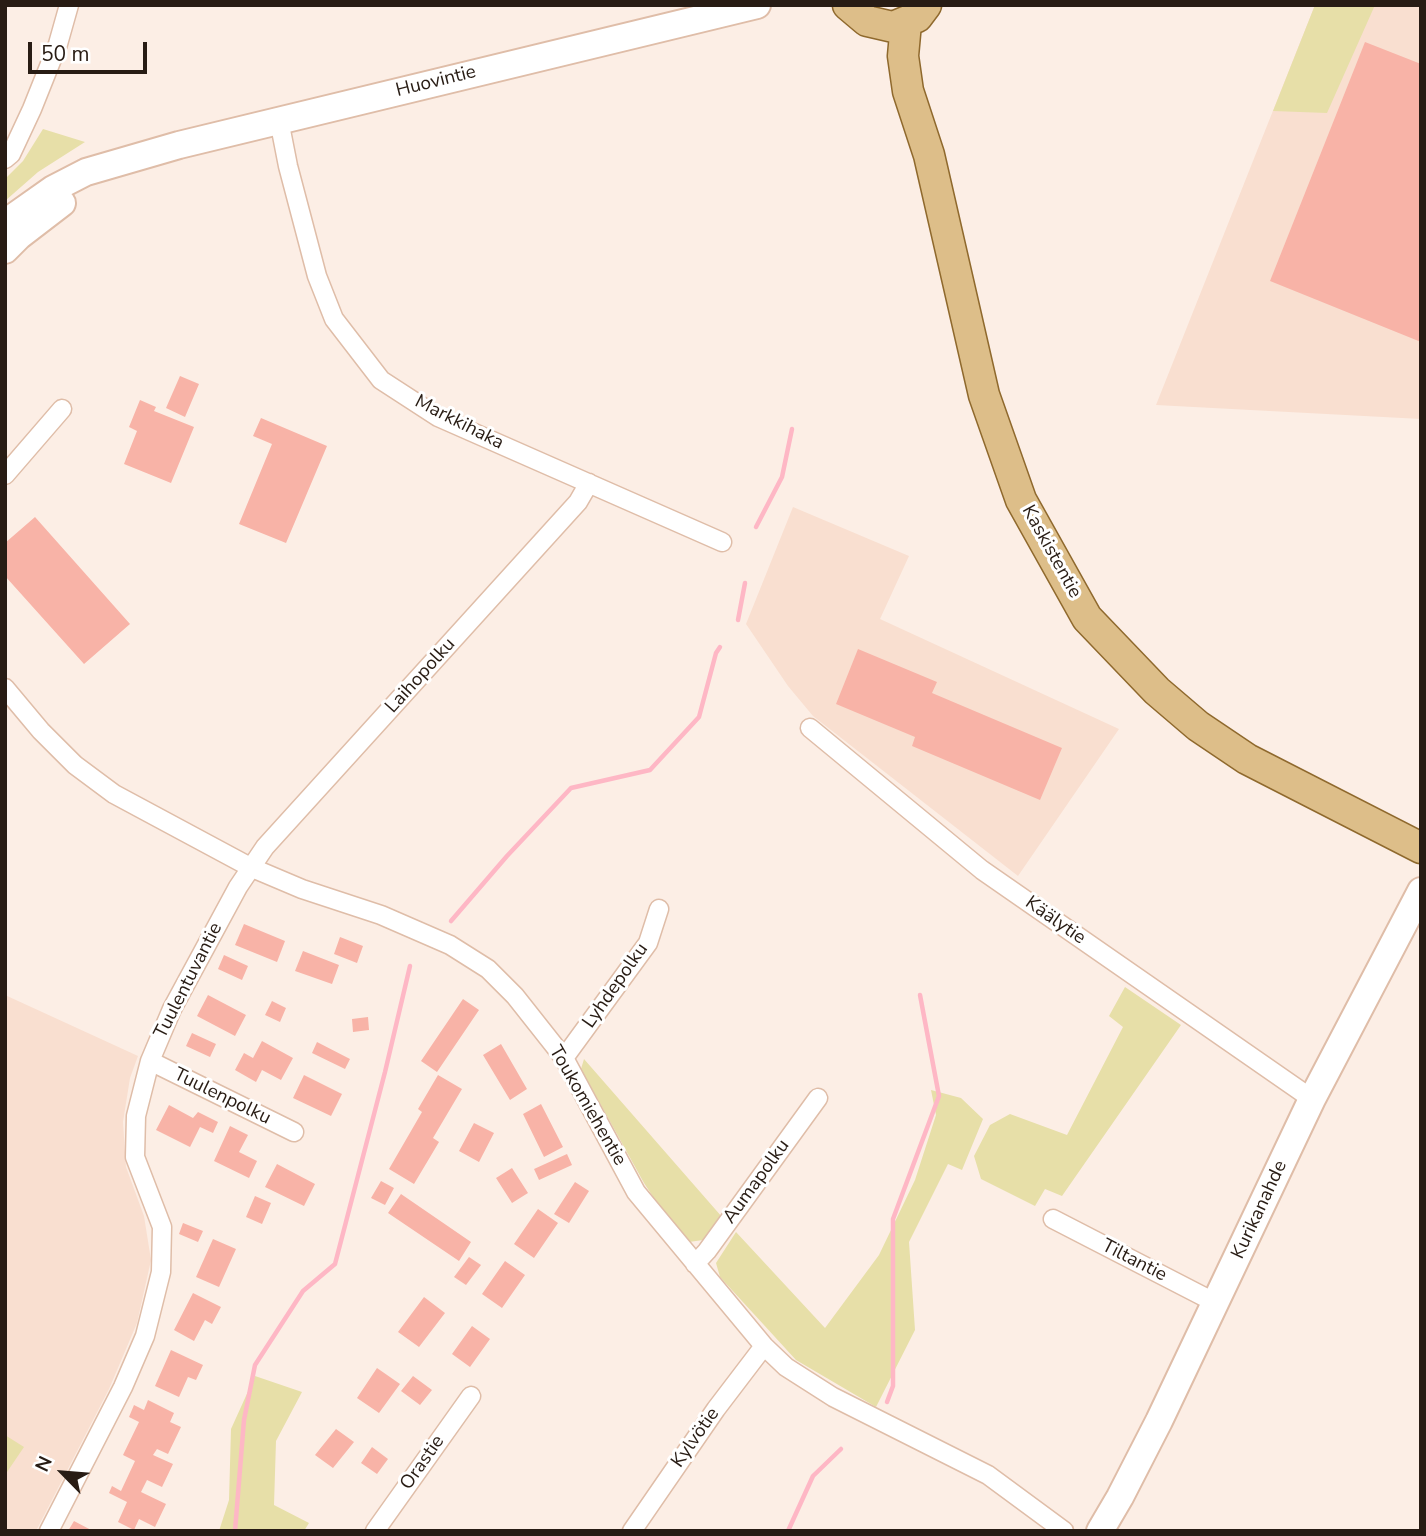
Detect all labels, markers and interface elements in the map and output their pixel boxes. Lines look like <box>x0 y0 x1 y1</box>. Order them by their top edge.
scale bar <box>32 28 150 72</box>
text: 50 m <box>41 40 90 68</box>
street label: Huovintie <box>394 61 478 103</box>
street label: Markkihaka <box>411 391 507 455</box>
street label: Kaskistentie <box>1016 502 1086 602</box>
street label: Laihopolku <box>381 634 461 718</box>
street label: Käälytie <box>1020 892 1090 950</box>
street label: Tuulentuvantie <box>150 919 228 1043</box>
street label: Lyhdepolku <box>578 939 654 1033</box>
street label: Toukomiehentie <box>543 1042 631 1170</box>
street label: Tuulenpolku <box>170 1064 274 1130</box>
street label: Aumapolku <box>719 1136 795 1228</box>
street label: Kurikanahde <box>1227 1157 1293 1263</box>
street label: Tiltantie <box>1098 1235 1170 1287</box>
street label: Kylvötie <box>667 1404 725 1472</box>
street label: Orastie <box>396 1431 450 1495</box>
north arrow <box>28 1438 98 1508</box>
text: N <box>29 1452 59 1476</box>

